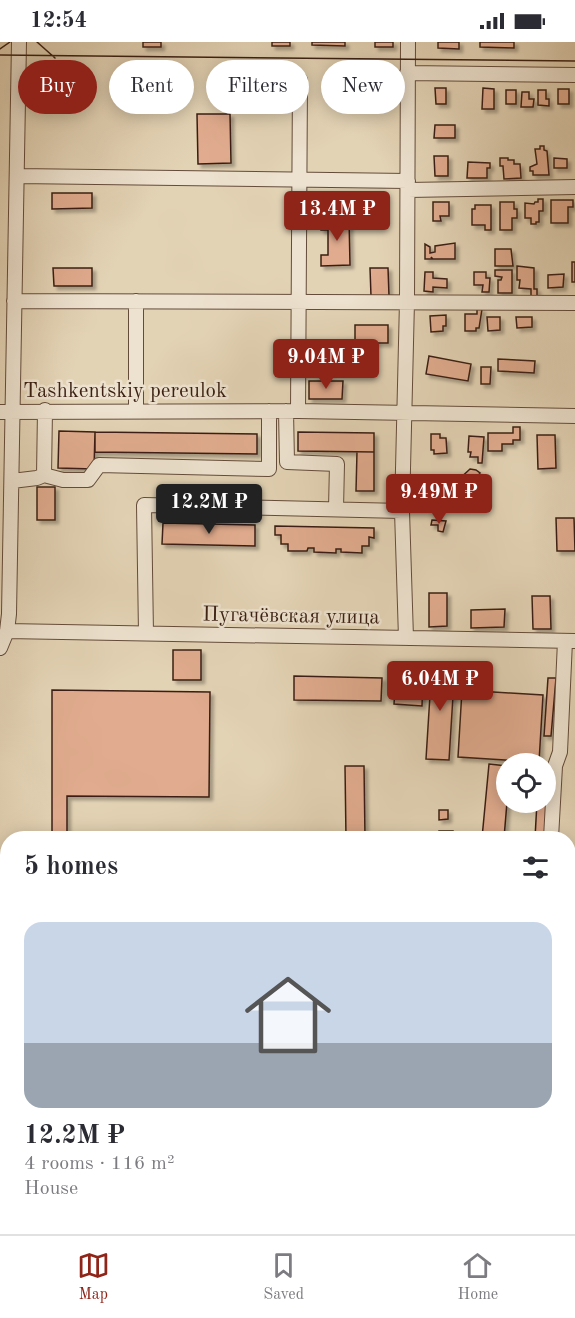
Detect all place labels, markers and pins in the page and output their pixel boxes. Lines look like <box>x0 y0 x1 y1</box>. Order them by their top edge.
pin: 13.4M ₽ <box>282 191 392 242</box>
pin: 9.04M ₽ <box>271 339 381 390</box>
pin: 9.49M ₽ <box>384 474 494 525</box>
pin: 12.2M ₽ <box>154 484 264 535</box>
pin: 6.04M ₽ <box>385 661 495 712</box>

